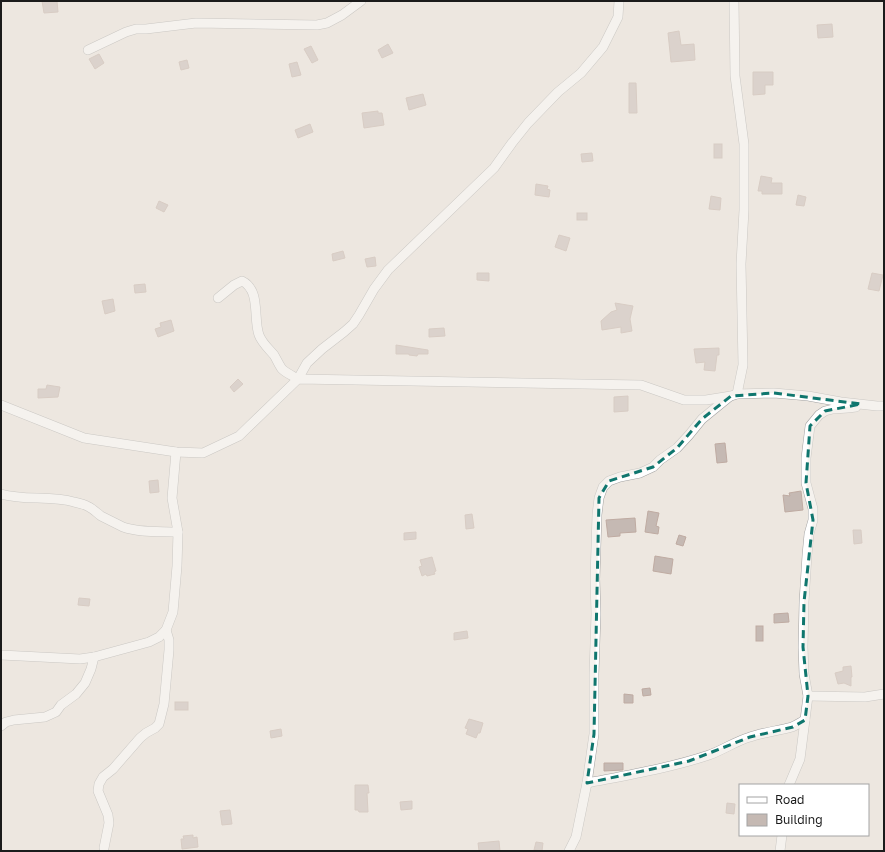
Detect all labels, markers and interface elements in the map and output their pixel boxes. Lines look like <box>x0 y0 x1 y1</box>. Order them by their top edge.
legend <box>739 784 869 836</box>
text: Road <box>775 792 804 807</box>
text: Building <box>775 812 823 827</box>

